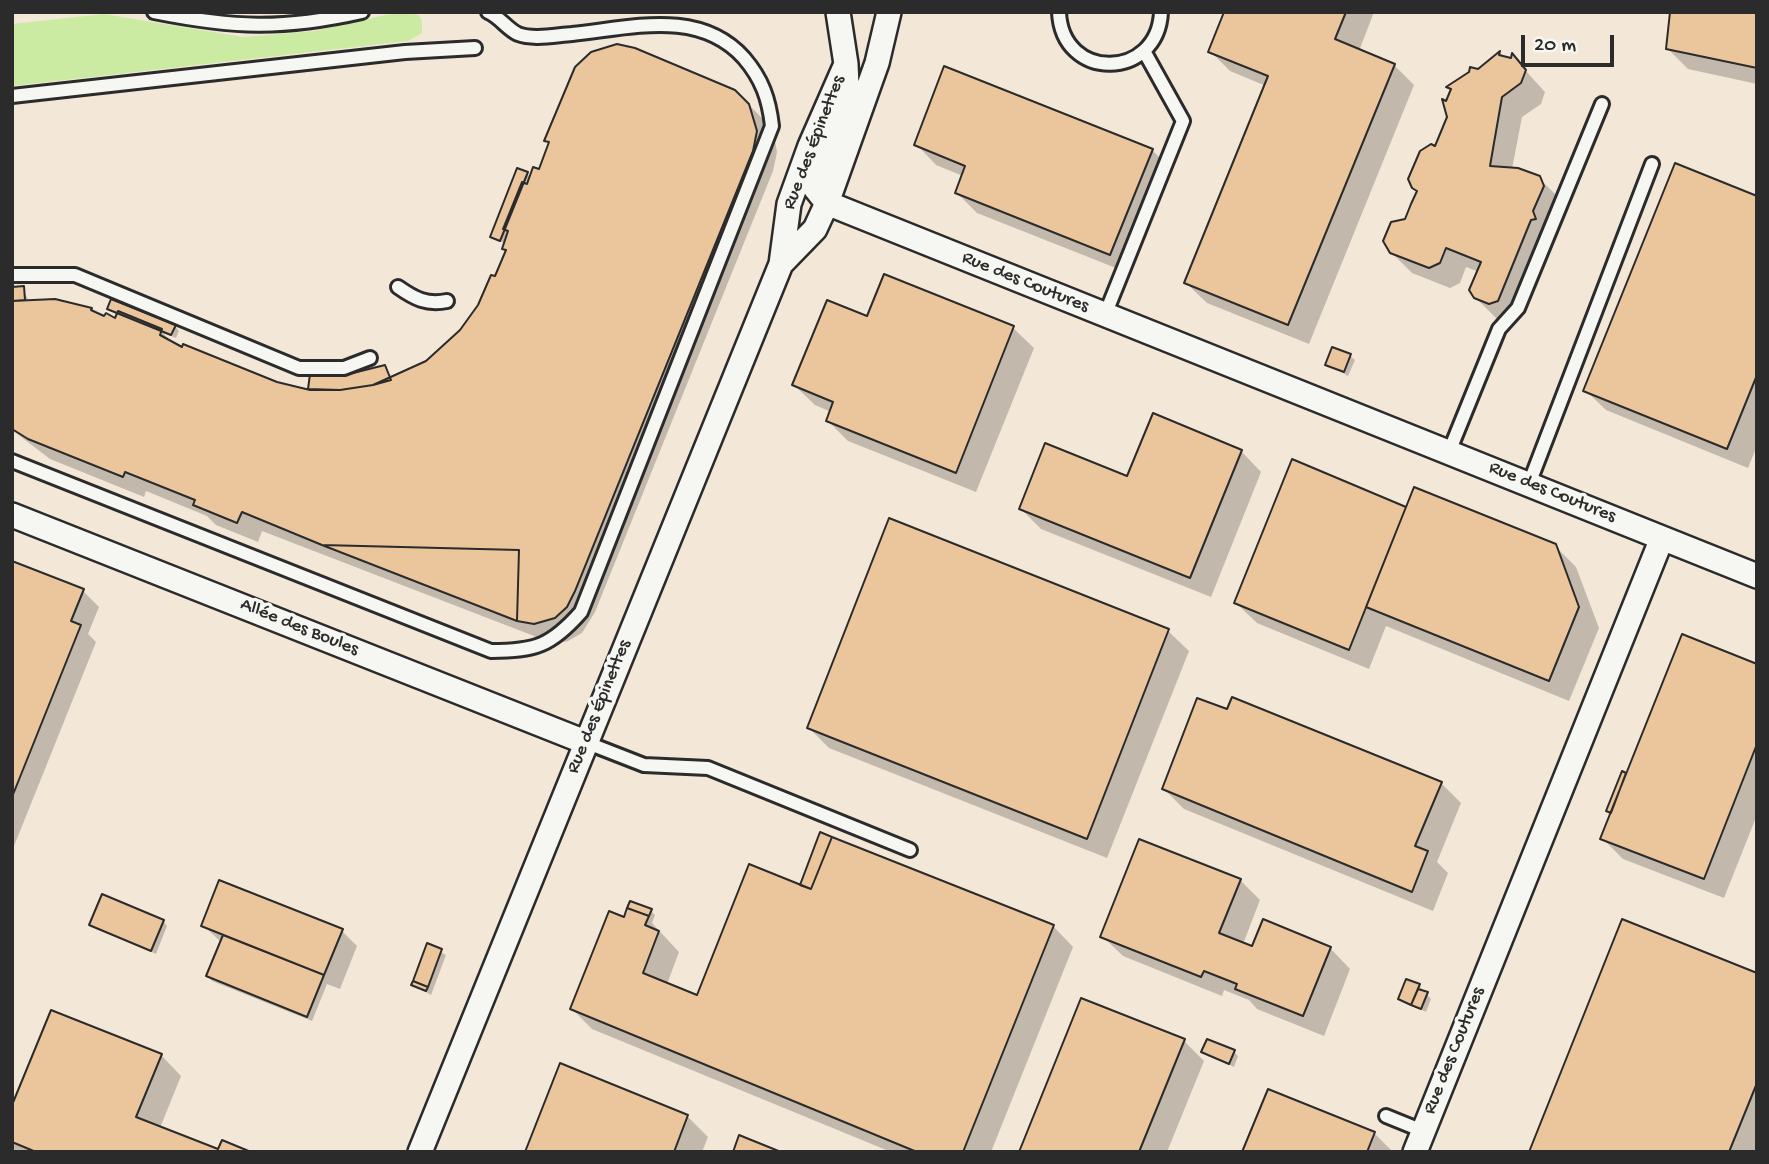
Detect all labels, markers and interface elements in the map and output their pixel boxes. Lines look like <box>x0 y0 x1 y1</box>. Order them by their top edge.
scale bar <box>1524 21 1617 65</box>
text: 20 m <box>1534 34 1576 59</box>
street label: Rue des Épinettes <box>779 73 851 213</box>
street label: Rue des Coutures <box>958 247 1092 319</box>
street label: Rue des Coutures <box>1485 457 1619 529</box>
street label: Allée des Boules <box>237 594 361 662</box>
street label: Rue des Épinettes <box>563 637 637 777</box>
street label: Rue des Coutures <box>1419 984 1491 1118</box>

